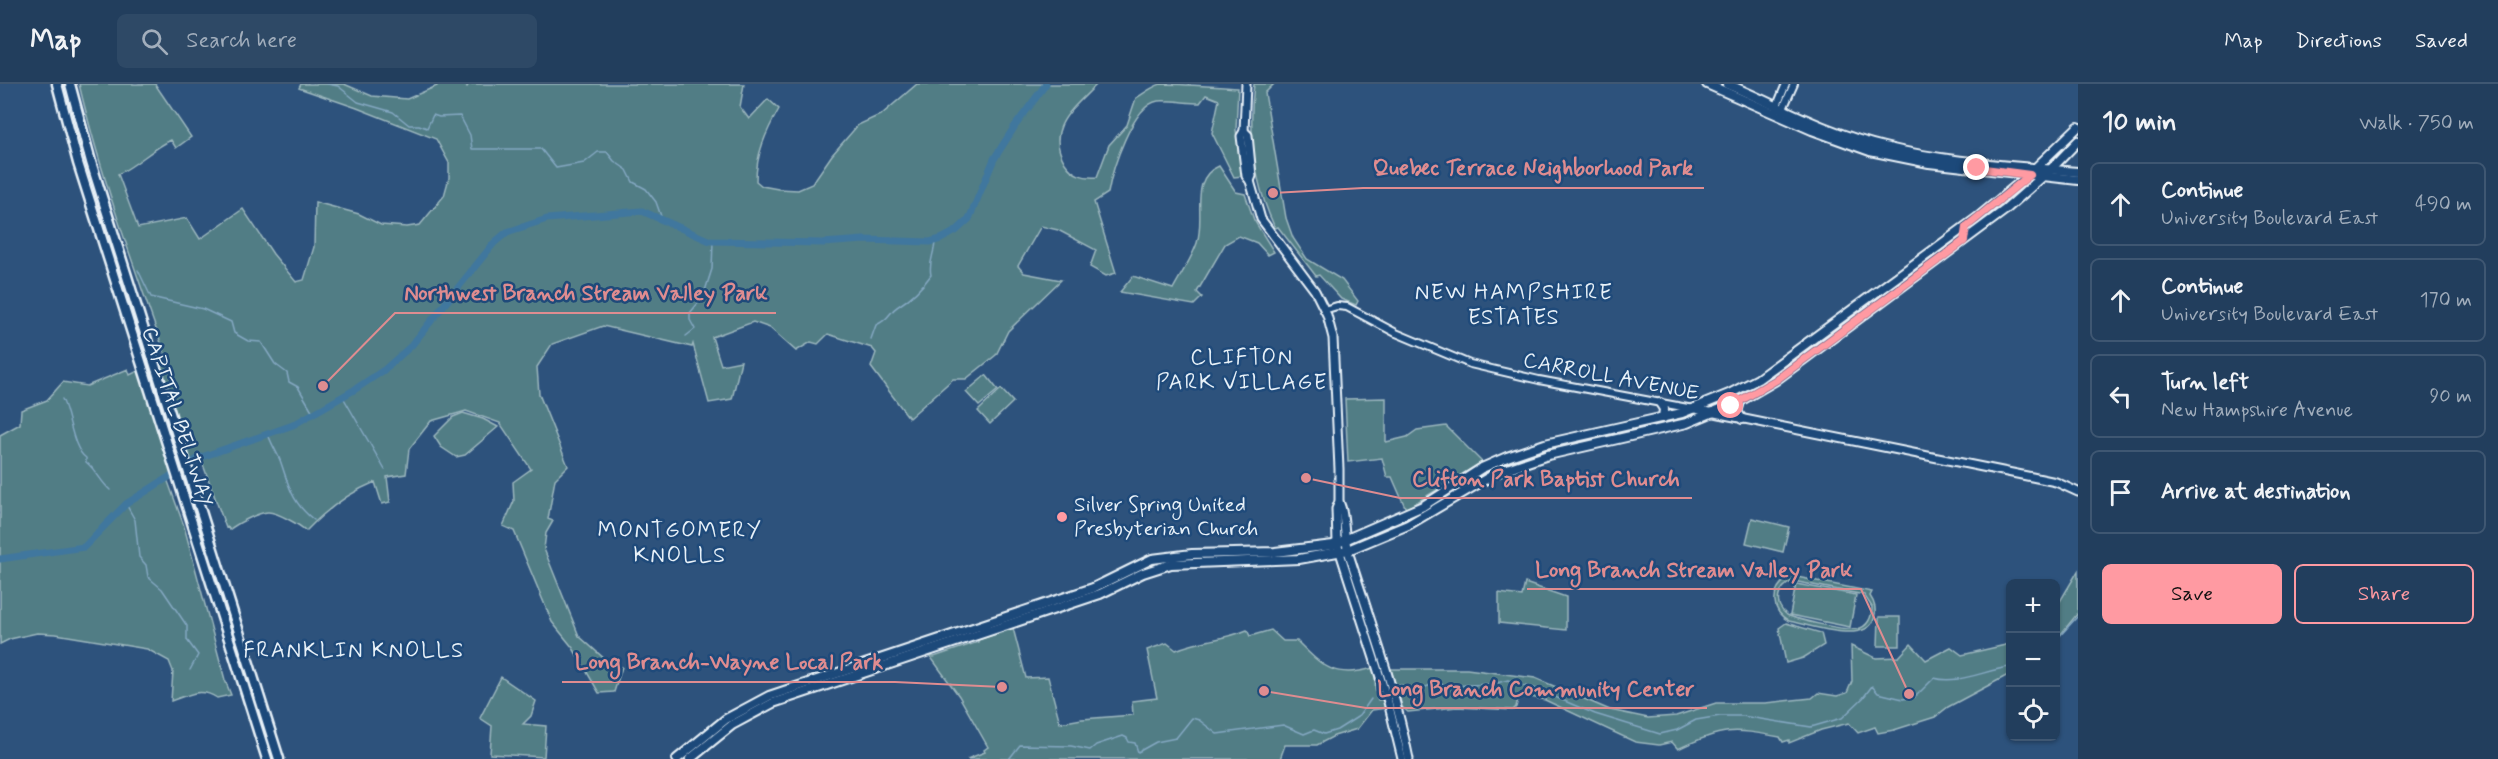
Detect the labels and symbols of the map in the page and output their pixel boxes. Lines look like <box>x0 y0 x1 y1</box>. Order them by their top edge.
callout: Quebec Terrace Neighborhood Park <box>1363 148 1704 188</box>
route end <box>1963 154 1989 180</box>
text: Quebec Terrace Neighborhood Park <box>1373 155 1693 184</box>
callout: Northwest Branch Stream Valley Park <box>395 273 776 313</box>
district label: NEW HAMPSHIRE ESTATES <box>1415 279 1613 332</box>
text: Northwest Branch Stream Valley Park <box>404 280 768 308</box>
street label: CAPITAL BELTWAY <box>135 323 219 511</box>
district label: CLIFTON PARK VILLAGE <box>1156 344 1328 397</box>
street label: CARROLL AVENUE <box>1521 346 1701 408</box>
route start <box>1717 392 1743 418</box>
callout: Clifton Park Baptist Church <box>1400 458 1692 498</box>
text: Clifton Park Baptist Church <box>1412 466 1680 494</box>
place label: Silver Spring United Presbyterian Church <box>1074 491 1258 543</box>
marker: Silver Spring United Presbyterian Church <box>1055 510 1069 524</box>
district label: MONTGOMERY KNOLLS <box>597 517 763 570</box>
callout: Long Branch Stream Valley Park <box>1527 549 1861 589</box>
text: Long Branch Stream Valley Park <box>1535 557 1853 588</box>
district label: FRANKLIN KNOLLS <box>243 637 465 665</box>
callout: Long Branch-Wayne Local Park <box>562 642 895 682</box>
text: Long Branch-Wayne Local Park <box>575 649 883 680</box>
callout: Long Branch Community Center <box>1366 668 1707 708</box>
text: Long Branch Community Center <box>1377 676 1695 707</box>

